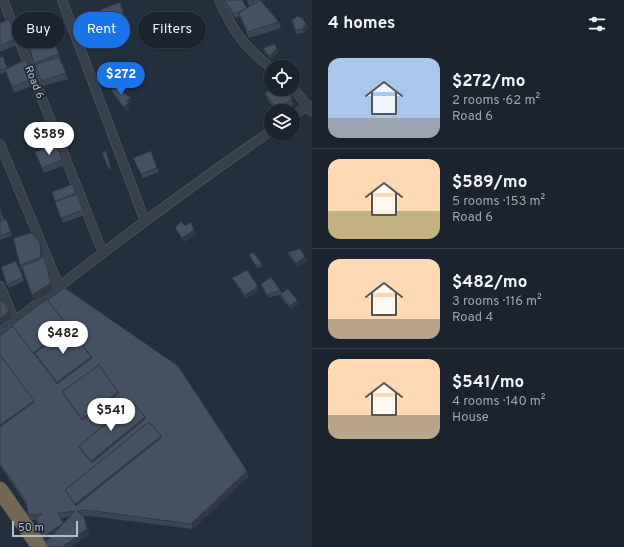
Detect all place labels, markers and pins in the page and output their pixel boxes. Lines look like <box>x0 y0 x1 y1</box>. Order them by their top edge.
pin: $272 <box>97 62 145 96</box>
pin: $589 <box>25 122 73 156</box>
pin: $482 <box>39 321 87 355</box>
pin: $541 <box>87 398 135 432</box>

